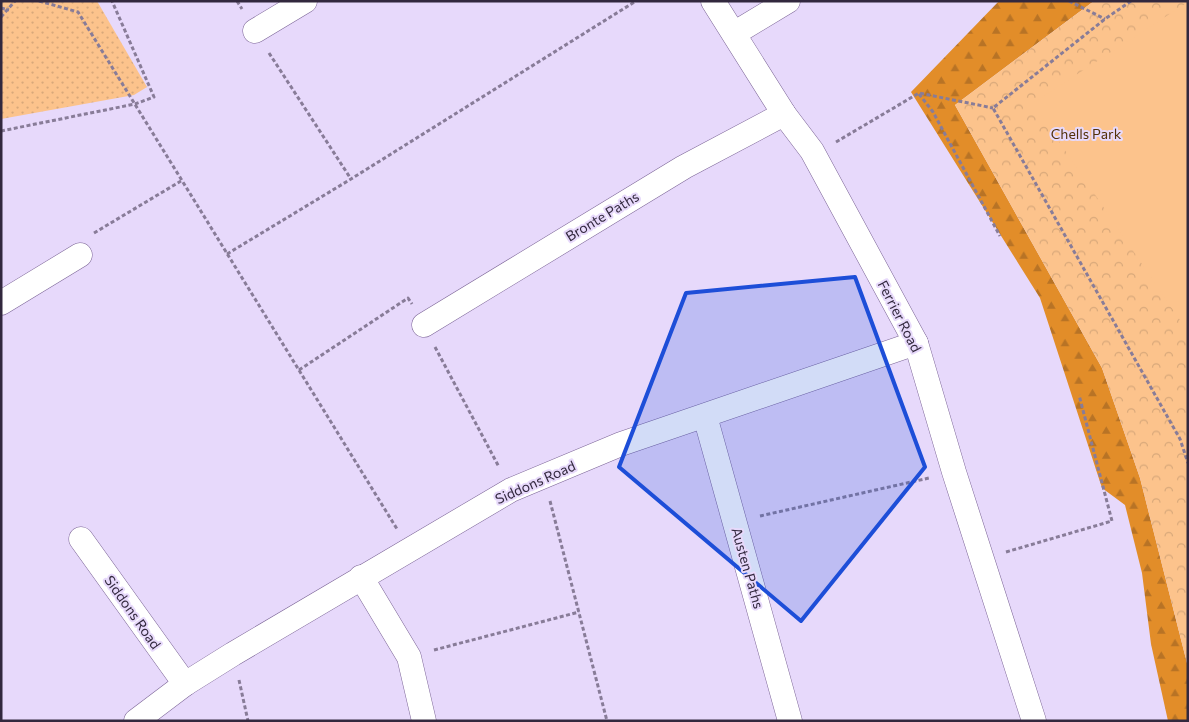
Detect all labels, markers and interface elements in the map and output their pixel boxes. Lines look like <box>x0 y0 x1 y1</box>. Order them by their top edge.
park label: Chells Park <box>1051 125 1122 142</box>
street label: Bronte Paths <box>562 187 642 245</box>
street label: Ferrier Road <box>875 277 925 355</box>
street label: Siddons Road <box>492 457 578 507</box>
street label: Austen Paths <box>728 525 768 611</box>
street label: Siddons Road <box>101 572 165 652</box>

